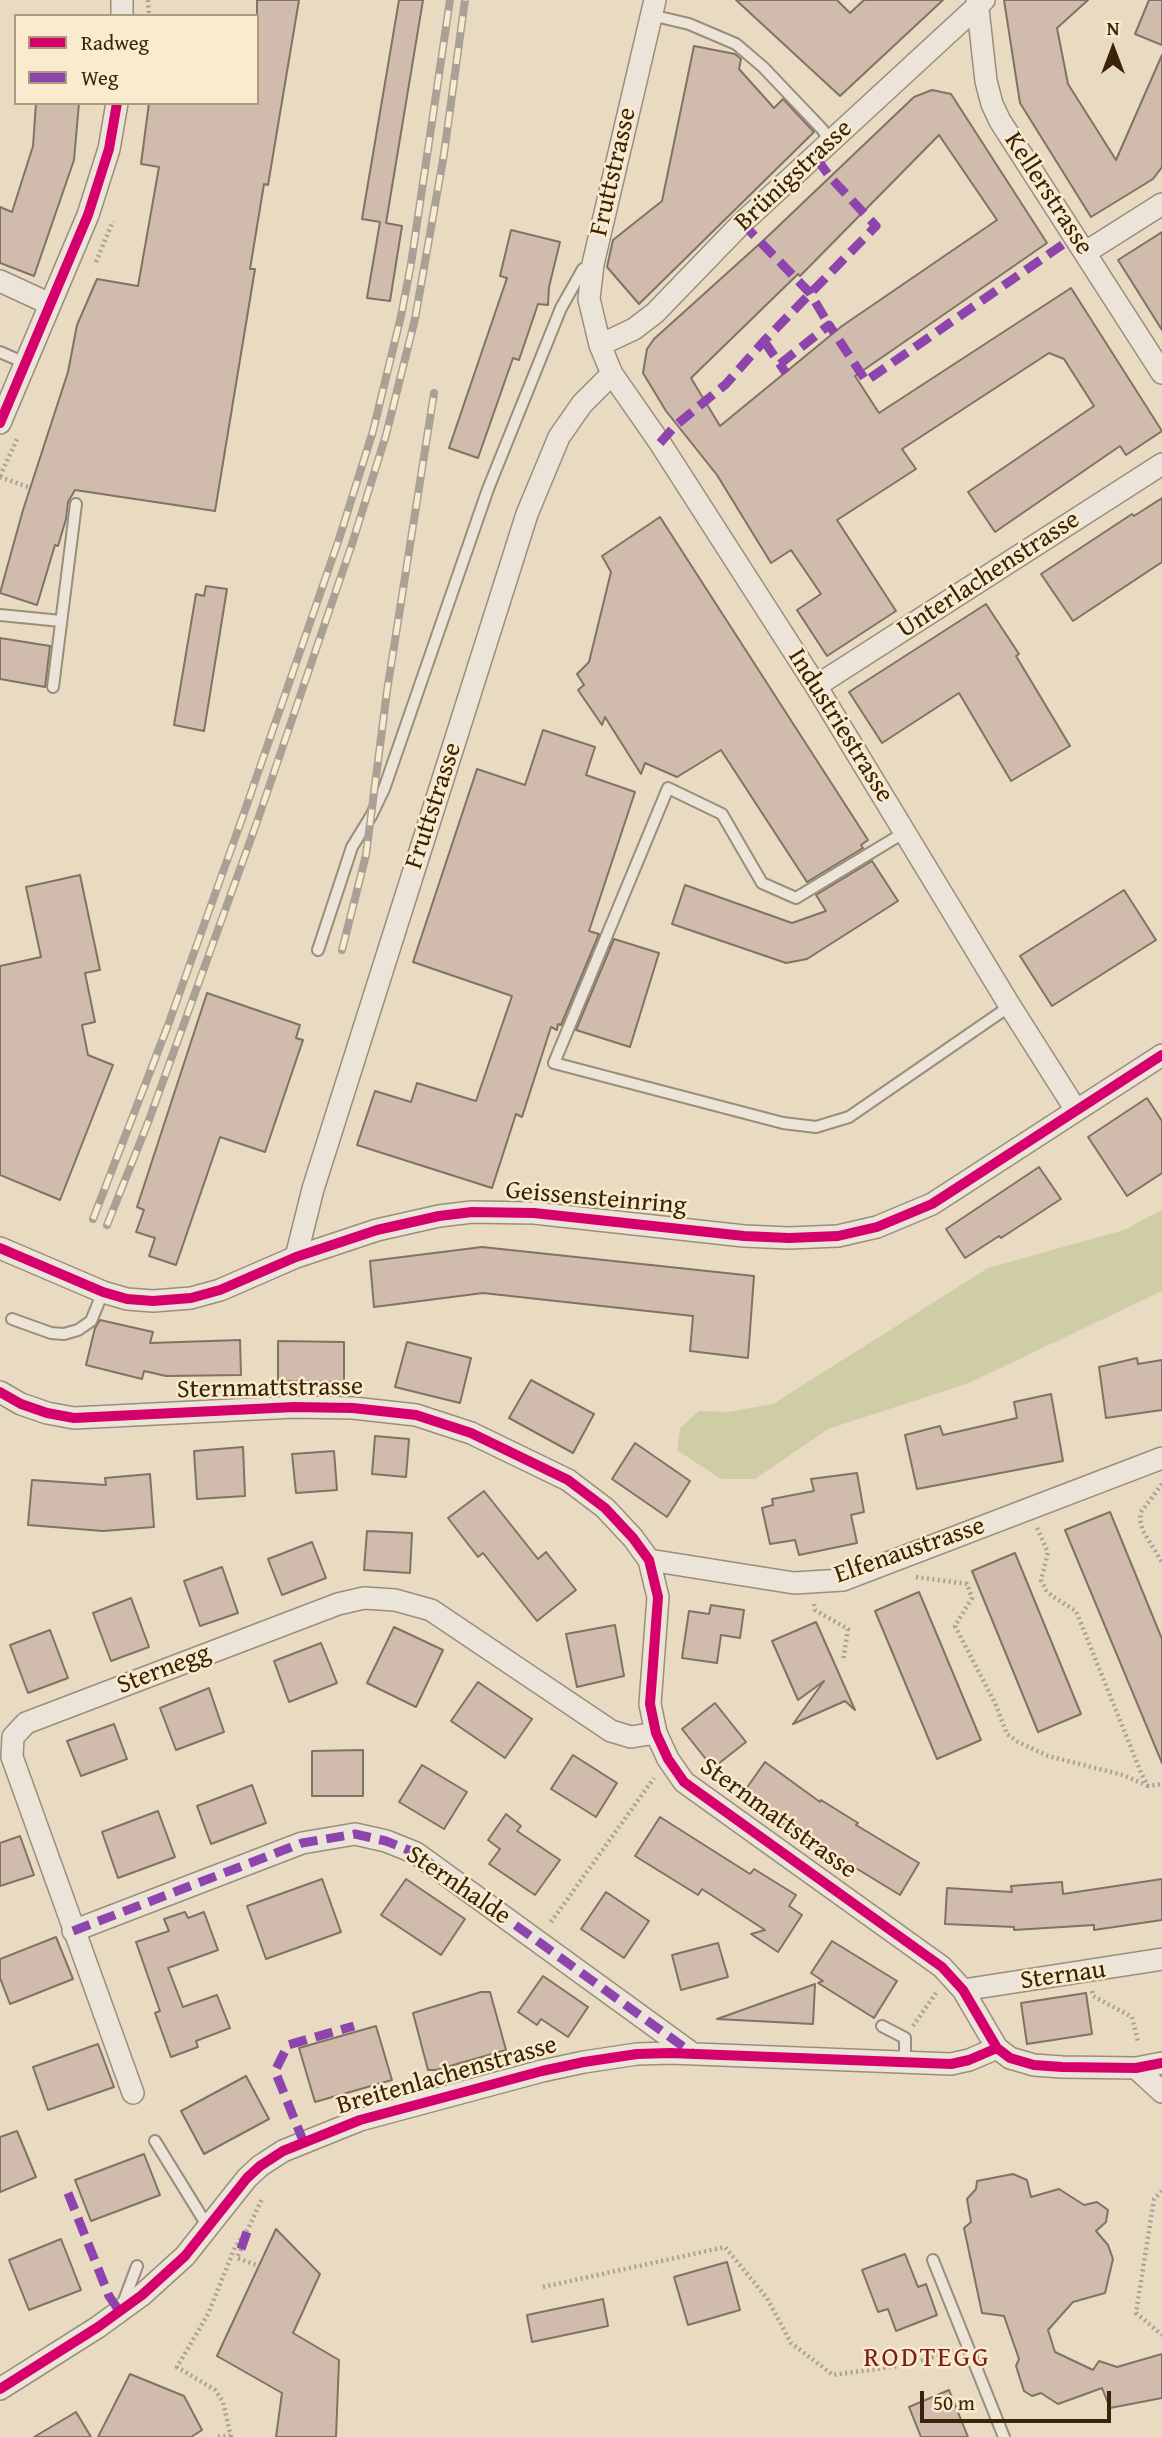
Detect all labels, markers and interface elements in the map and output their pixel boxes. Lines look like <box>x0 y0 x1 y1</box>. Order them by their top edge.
legend <box>14 14 259 105</box>
north arrow <box>1078 14 1148 84</box>
text: N <box>1107 14 1119 42</box>
text: Radweg <box>81 27 149 58</box>
text: Weg <box>81 62 118 93</box>
street label: Fruttstrasse <box>584 105 644 239</box>
street label: Brünigstrasse <box>729 114 859 238</box>
street label: Kellerstrasse <box>997 127 1099 261</box>
street label: Unterlachenstrasse <box>892 504 1086 646</box>
street label: Industriestrasse <box>780 643 900 809</box>
street label: Fruttstrasse <box>399 739 469 873</box>
street label: Geissensteinring <box>504 1176 688 1222</box>
street label: Sternmattstrasse <box>177 1372 363 1406</box>
street label: Elfenaustrasse <box>831 1511 989 1591</box>
street label: Sternegg <box>113 1638 215 1702</box>
street label: Sternmattstrasse <box>693 1752 863 1886</box>
street label: Sternhalde <box>400 1840 516 1932</box>
street label: Sternau <box>1018 1955 1108 1997</box>
street label: Breitenlachenstrasse <box>333 2030 561 2122</box>
district label: RODTEGG <box>864 2342 990 2376</box>
scale bar <box>924 2378 1115 2422</box>
text: 50 m <box>933 2387 975 2418</box>

